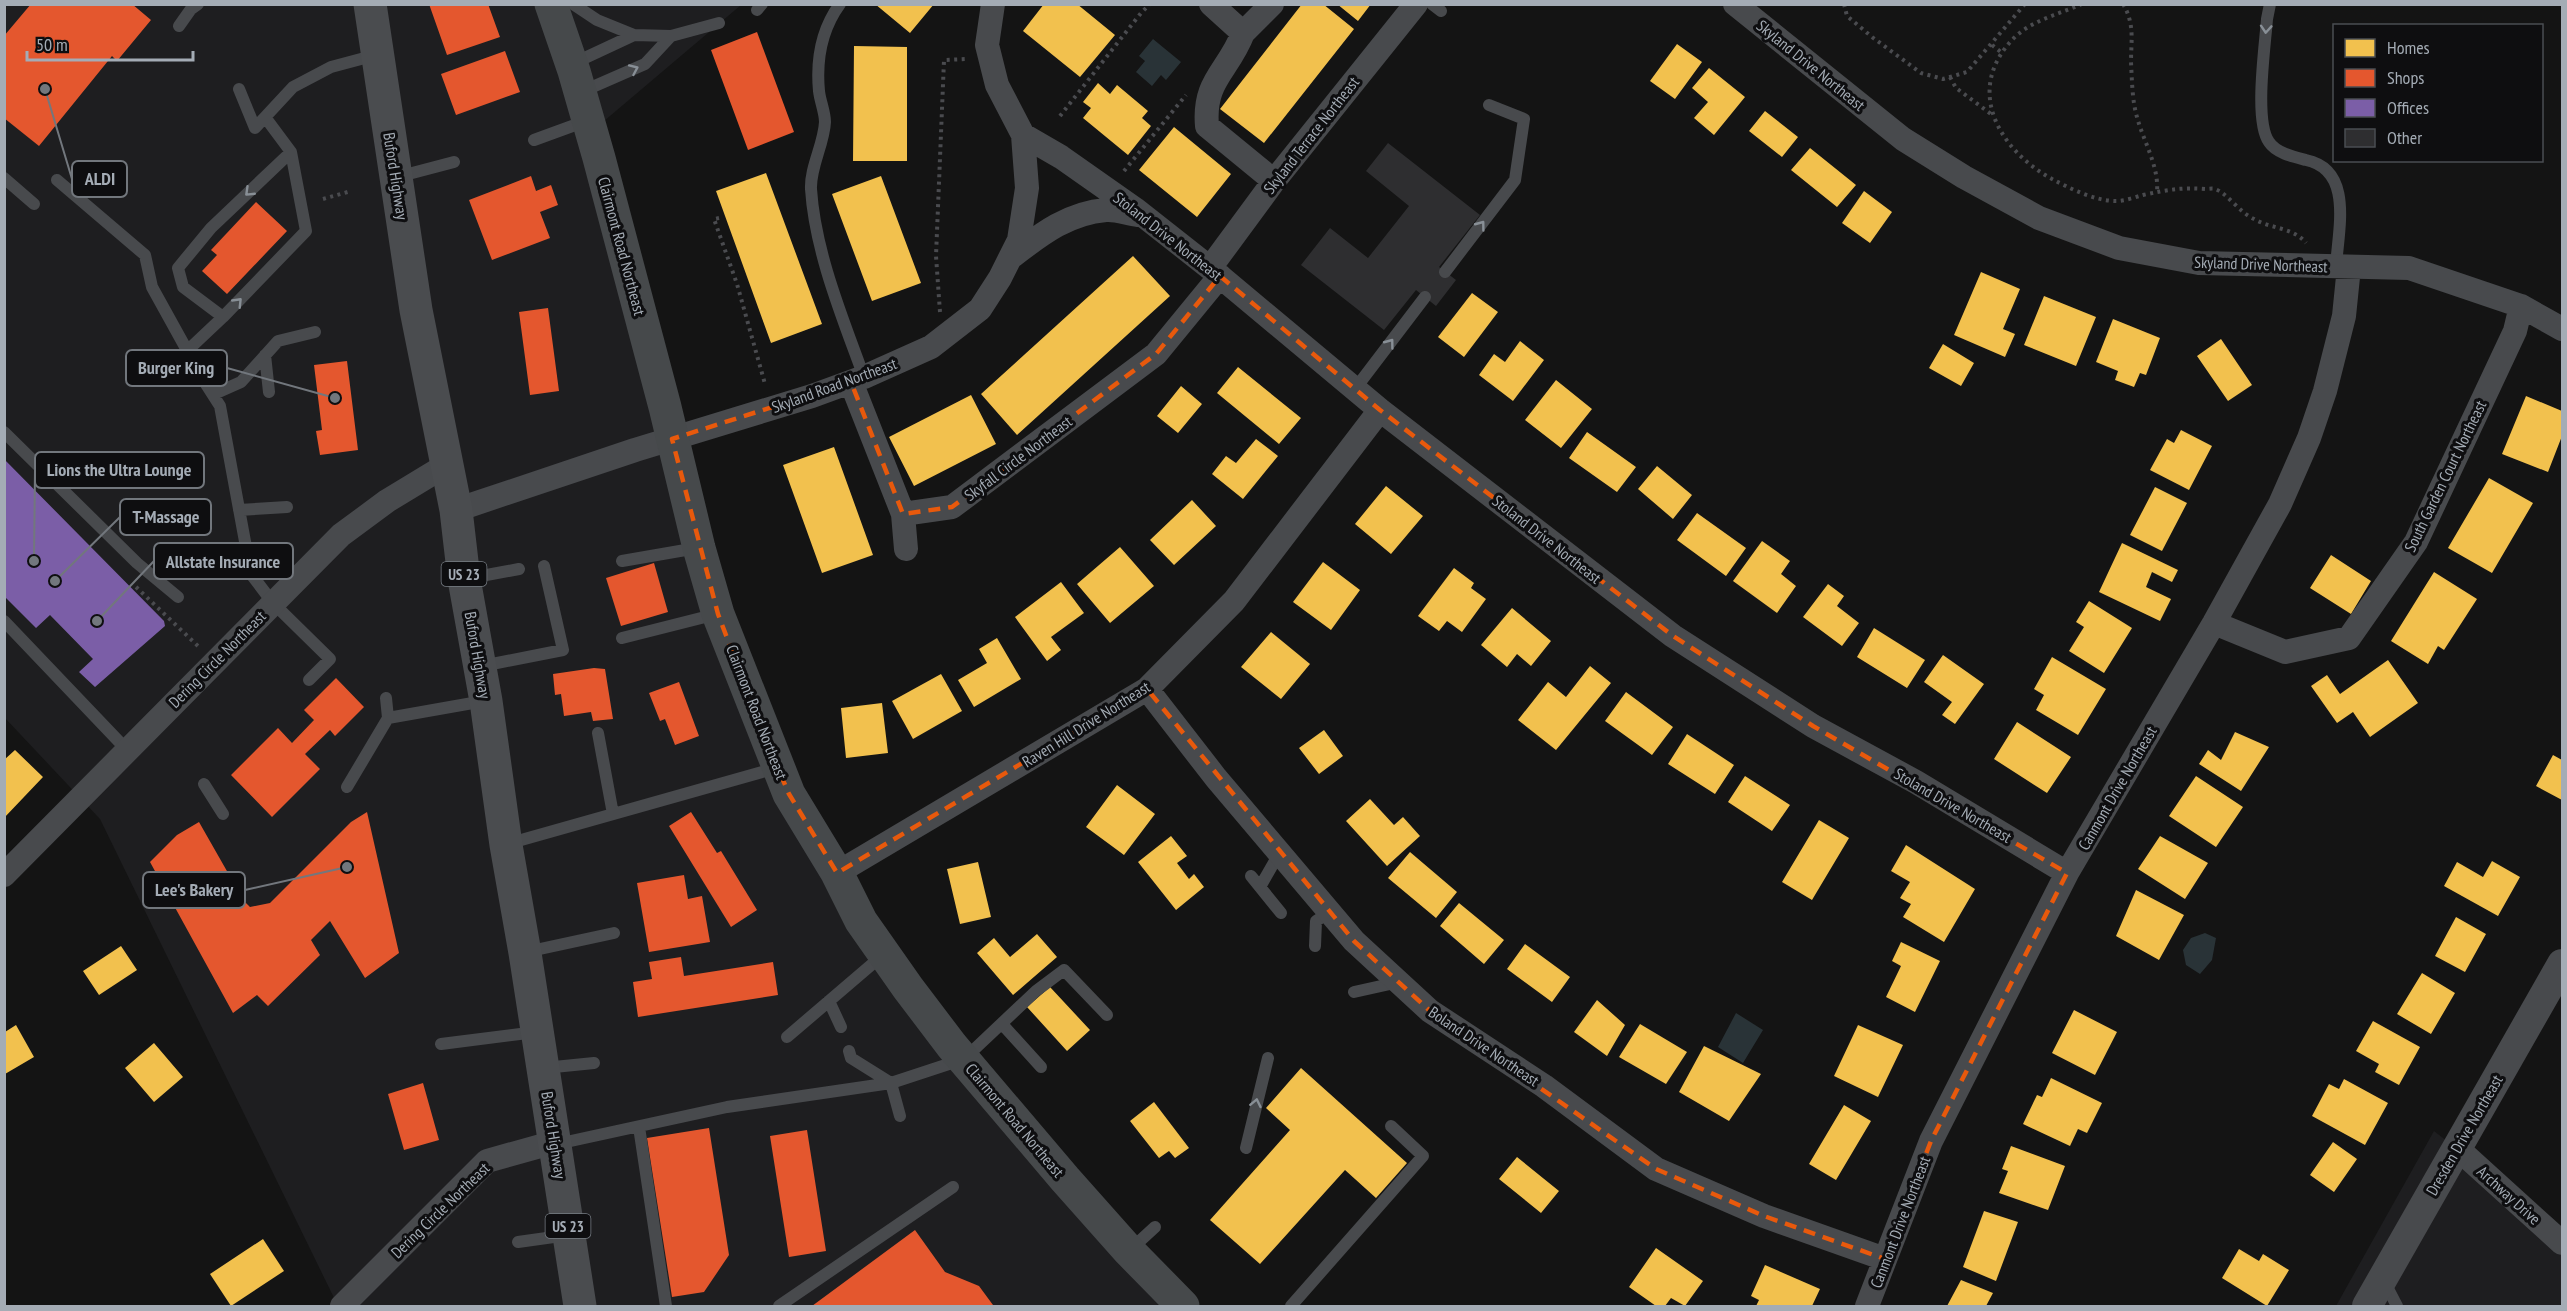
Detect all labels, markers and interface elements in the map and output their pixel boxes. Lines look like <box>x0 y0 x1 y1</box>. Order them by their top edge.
street label: Skyland Drive Northeast <box>1753 15 1870 115</box>
scale bar <box>27 24 194 62</box>
legend <box>2333 24 2543 162</box>
one-way arrow <box>2260 25 2273 34</box>
text: 50 m <box>36 33 68 56</box>
text: Homes <box>2387 36 2430 59</box>
one-way arrow <box>627 64 638 76</box>
text: Shops <box>2387 66 2424 89</box>
street label: Skyland Terrace Northeast <box>1259 72 1363 198</box>
text: Offices <box>2387 96 2429 119</box>
text: Other <box>2387 126 2422 149</box>
street label: Buford Highway <box>379 131 413 221</box>
callout: ALDI <box>72 161 127 197</box>
text: ALDI <box>84 167 115 190</box>
street label: Clairmont Road Northeast <box>594 174 650 318</box>
one-way arrow <box>245 185 256 196</box>
street label: Stoland Drive Northeast <box>1110 187 1227 285</box>
one-way arrow <box>1473 221 1484 232</box>
street label: Skyland Drive Northeast <box>2194 252 2329 276</box>
one-way arrow <box>231 298 242 308</box>
one-way arrow <box>1383 339 1394 350</box>
callout: Burger King <box>126 350 227 386</box>
street label: Skyland Road Northeast <box>769 353 900 417</box>
text: Burger King <box>138 356 214 379</box>
street label: South Garden Court Northeast <box>2400 396 2491 555</box>
street label: Skyfall Circle Northeast <box>960 411 1076 505</box>
callout: Lions the Ultra Lounge <box>35 452 204 488</box>
text: Lions the Ultra Lounge <box>47 458 192 481</box>
street label: Stoland Drive Northeast <box>1489 490 1606 588</box>
callout: T-Massage <box>120 499 211 535</box>
text: T-Massage <box>132 505 200 528</box>
callout: Allstate Insurance <box>154 543 293 579</box>
text: Allstate Insurance <box>165 550 281 573</box>
road number: US 23 <box>442 562 486 586</box>
street label: Dering Circle Northeast <box>164 606 270 712</box>
street label: Buford Highway <box>461 610 495 700</box>
street label: Clairmont Road Northeast <box>722 642 792 783</box>
street label: Raven Hill Drive Northeast <box>1018 676 1154 771</box>
street label: Canmont Drive Northeast <box>2073 722 2161 853</box>
street label: Stoland Drive Northeast <box>1891 763 2016 847</box>
callout: Lee's Bakery <box>143 872 245 908</box>
text: Lee's Bakery <box>155 878 234 901</box>
street label: Boland Drive Northeast <box>1425 1002 1544 1091</box>
street label: Clairmont Road Northeast <box>961 1059 1069 1182</box>
street label: Dresden Drive Northeast <box>2421 1071 2507 1199</box>
street label: Buford Highway <box>537 1090 571 1180</box>
one-way arrow <box>1249 1098 1262 1108</box>
street label: Canmont Drive Northeast <box>1866 1153 1935 1291</box>
street label: Dering Circle Northeast <box>387 1157 494 1262</box>
street label: Archway Drive <box>2473 1161 2545 1229</box>
road number: US 23 <box>546 1214 590 1238</box>

